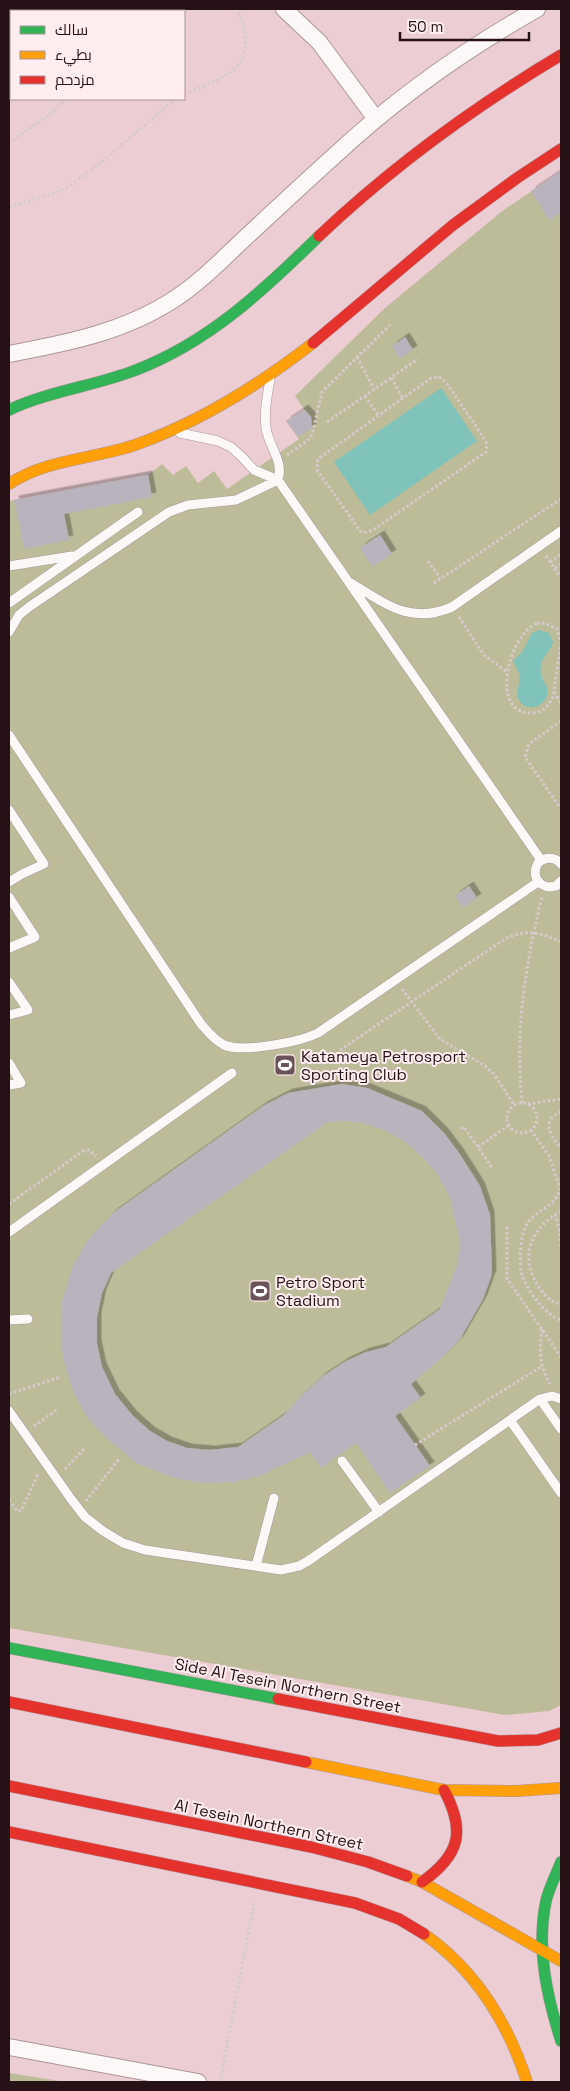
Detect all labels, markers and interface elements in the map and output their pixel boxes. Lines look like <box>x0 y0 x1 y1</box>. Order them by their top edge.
legend <box>10 10 185 100</box>
scale bar <box>400 10 529 42</box>
text: 50 m <box>408 17 443 36</box>
text: سالك <box>55 20 88 39</box>
text: بطيء <box>55 45 92 67</box>
text: مزدحم <box>55 70 95 90</box>
place label: Katameya Petrosport Sporting Club <box>301 1046 466 1085</box>
sports icon: Katameya Petrosport Sporting Club <box>273 1053 297 1077</box>
place label: Petro Sport Stadium <box>276 1272 365 1311</box>
sports icon: Petro Sport Stadium <box>248 1279 272 1303</box>
street label: Side Al Tesein Northern Street <box>173 1653 403 1718</box>
street label: Al Tesein Northern Street <box>172 1794 365 1855</box>

